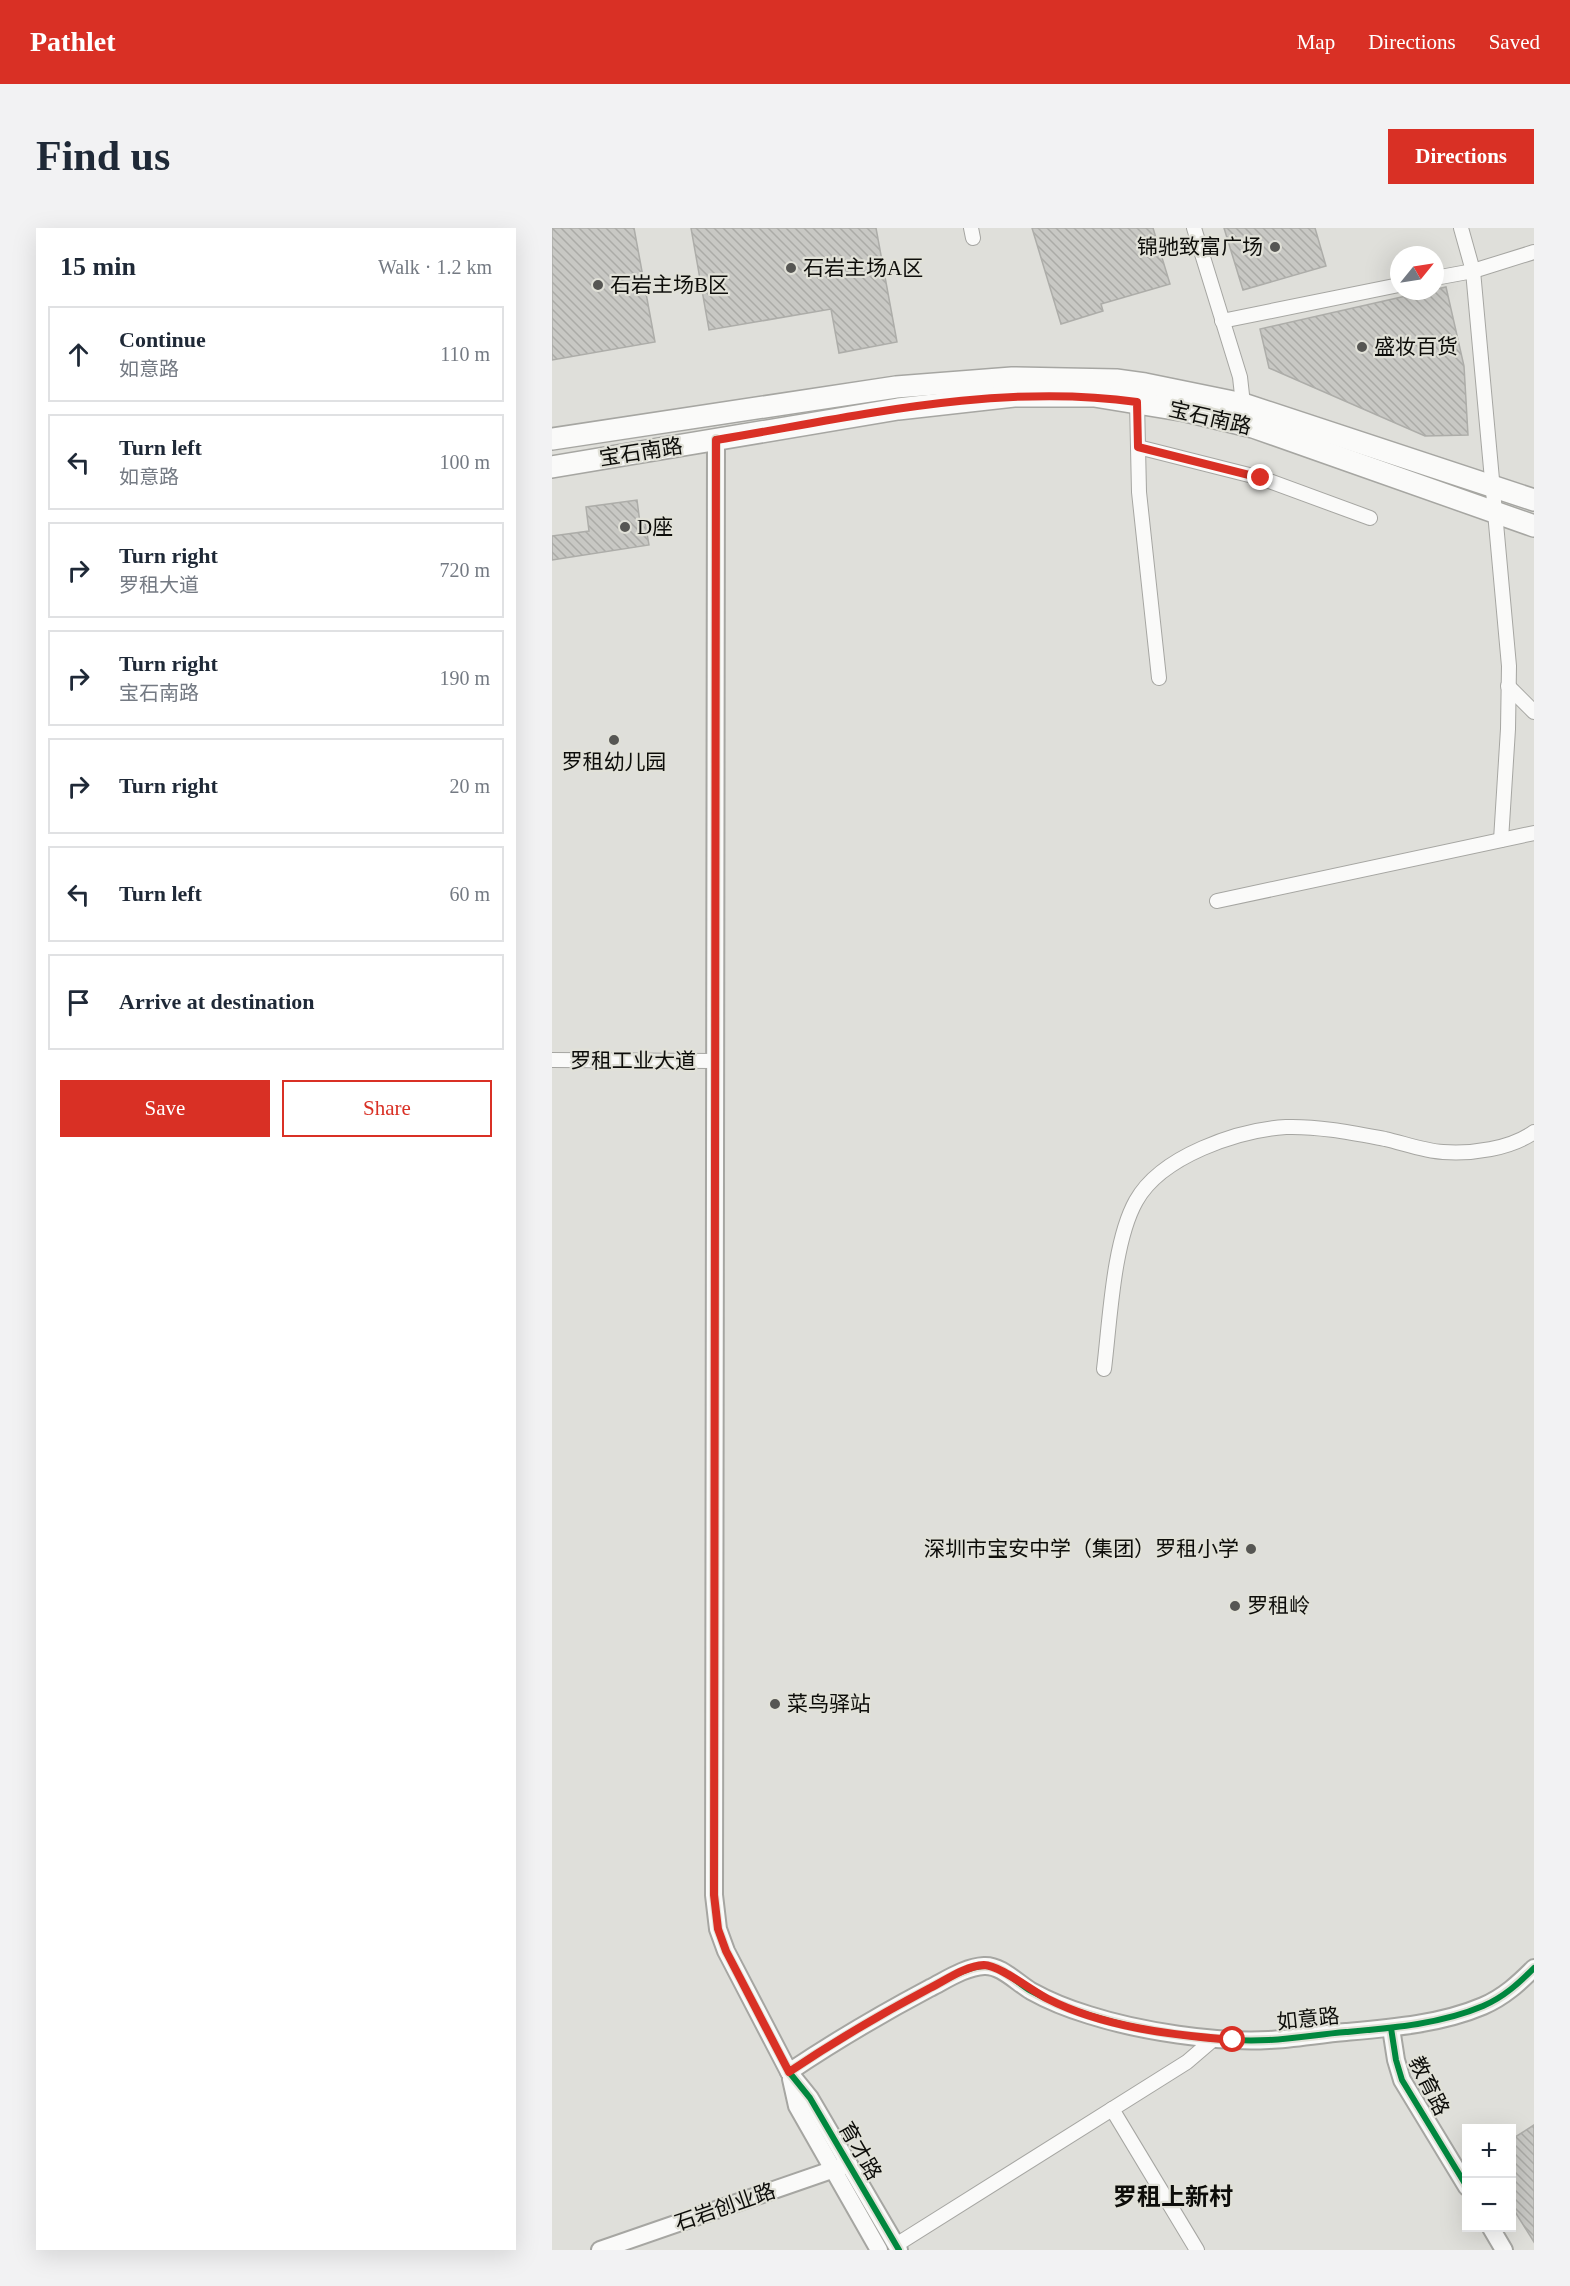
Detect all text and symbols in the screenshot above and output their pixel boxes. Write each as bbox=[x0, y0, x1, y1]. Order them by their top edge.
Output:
text: Pathlet bbox=[30, 26, 116, 57]
text: Map bbox=[1297, 30, 1335, 54]
text: Directions bbox=[1368, 30, 1456, 54]
text: Saved bbox=[1489, 30, 1540, 54]
button: Directions bbox=[1388, 129, 1534, 184]
text: Find us bbox=[36, 133, 170, 179]
place label: 锦驰致富广场 bbox=[1137, 235, 1263, 259]
marker: 锦驰致富广场 bbox=[1268, 240, 1282, 254]
north arrow bbox=[1390, 246, 1444, 300]
text: 15 min bbox=[60, 252, 136, 281]
text: Walk · 1.2 km bbox=[378, 256, 492, 278]
place label: 石岩主场A区 bbox=[803, 256, 923, 280]
marker: 石岩主场A区 bbox=[784, 261, 798, 275]
place label: 石岩主场B区 bbox=[610, 273, 729, 297]
marker: 石岩主场B区 bbox=[591, 278, 605, 292]
text: Continue bbox=[119, 327, 206, 352]
place label: 盛妆百货 bbox=[1374, 335, 1458, 359]
icon: ahead bbox=[62, 338, 95, 371]
marker: 盛妆百货 bbox=[1355, 340, 1369, 354]
text: 110 m bbox=[440, 343, 490, 365]
text: 如意路 bbox=[119, 358, 179, 380]
street label: 宝石南路 bbox=[1166, 397, 1254, 439]
street label: 宝石南路 bbox=[598, 434, 684, 470]
text: Turn left bbox=[119, 435, 202, 460]
icon: left bbox=[62, 446, 95, 479]
text: 100 m bbox=[439, 451, 490, 473]
route end bbox=[1247, 464, 1273, 490]
text: 如意路 bbox=[119, 466, 179, 488]
place label: D座 bbox=[637, 515, 673, 539]
marker: D座 bbox=[618, 520, 632, 534]
text: Turn right bbox=[119, 543, 218, 568]
icon: right bbox=[62, 554, 95, 587]
text: 720 m bbox=[439, 559, 490, 581]
text: 罗租大道 bbox=[119, 574, 199, 596]
text: Turn right bbox=[119, 651, 218, 676]
icon: right bbox=[62, 662, 95, 695]
text: 190 m bbox=[439, 667, 490, 689]
text: 宝石南路 bbox=[119, 682, 199, 704]
marker: 罗租幼儿园 bbox=[607, 733, 621, 747]
place label: 罗租幼儿园 bbox=[562, 750, 667, 774]
icon: right bbox=[62, 770, 95, 803]
text: Turn right bbox=[119, 773, 218, 798]
text: 20 m bbox=[449, 775, 490, 797]
icon: left bbox=[62, 878, 95, 911]
text: Turn left bbox=[119, 881, 202, 906]
text: 60 m bbox=[449, 883, 490, 905]
icon: arrive bbox=[62, 986, 95, 1019]
text: Arrive at destination bbox=[119, 989, 315, 1014]
street label: 罗租工业大道 bbox=[570, 1049, 696, 1073]
button: Save bbox=[60, 1080, 270, 1137]
button: Share bbox=[282, 1080, 492, 1137]
place label: 深圳市宝安中学（集团）罗租小学 bbox=[924, 1537, 1239, 1561]
marker: 深圳市宝安中学（集团）罗租小学 bbox=[1244, 1542, 1258, 1556]
place label: 罗租岭 bbox=[1247, 1594, 1310, 1618]
marker: 罗租岭 bbox=[1228, 1599, 1242, 1613]
place label: 菜鸟驿站 bbox=[787, 1692, 871, 1716]
marker: 菜鸟驿站 bbox=[768, 1697, 782, 1711]
street label: 如意路 bbox=[1275, 2004, 1341, 2034]
route start bbox=[1219, 2026, 1245, 2052]
street label: 教育路 bbox=[1404, 2052, 1454, 2120]
street label: 育才路 bbox=[834, 2118, 886, 2184]
map controls bbox=[1462, 2124, 1516, 2232]
button: + bbox=[1462, 2124, 1516, 2178]
button: − bbox=[1462, 2178, 1516, 2232]
street label: 石岩创业路 bbox=[671, 2179, 779, 2235]
district label: 罗租上新村 bbox=[1113, 2184, 1233, 2210]

